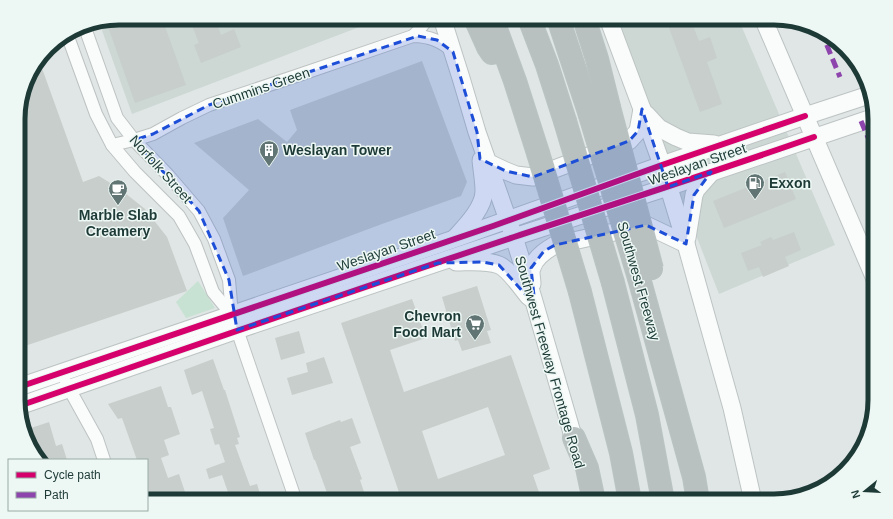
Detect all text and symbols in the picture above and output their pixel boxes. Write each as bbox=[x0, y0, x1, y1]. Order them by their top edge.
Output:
street label: Cummins Green bbox=[210, 64, 312, 112]
street label: Norfolk Street bbox=[126, 132, 196, 206]
building icon: Weslayan Tower bbox=[258, 139, 280, 167]
street label: Weslayan Street bbox=[646, 140, 748, 188]
place label: Weslayan Tower bbox=[283, 142, 392, 158]
fuel station icon: Exxon bbox=[744, 172, 766, 200]
place label: Exxon bbox=[769, 175, 811, 191]
cafe icon: Marble Slab Creamery bbox=[107, 178, 129, 206]
place label: Marble Slab Creamery bbox=[79, 207, 157, 239]
street label: Southwest Freeway bbox=[614, 220, 664, 342]
street label: Weslayan Street bbox=[335, 226, 437, 274]
street label: Southwest Freeway Frontage Road bbox=[512, 254, 588, 470]
place label: Chevron Food Mart bbox=[393, 308, 461, 340]
supermarket icon: Chevron Food Mart bbox=[464, 313, 486, 341]
legend bbox=[8, 459, 148, 511]
text: Cycle path bbox=[44, 468, 101, 482]
north arrow bbox=[845, 471, 885, 511]
text: Path bbox=[44, 488, 69, 502]
text: N bbox=[849, 488, 862, 500]

